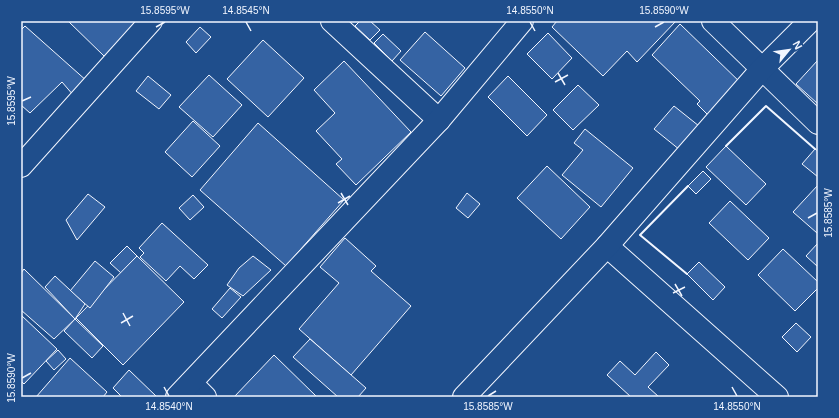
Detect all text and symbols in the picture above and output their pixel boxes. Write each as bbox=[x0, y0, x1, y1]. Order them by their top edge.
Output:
text: 15.8595°W bbox=[140, 5, 190, 16]
text: 14.8545°N bbox=[222, 5, 270, 16]
text: 14.8550°N bbox=[506, 5, 554, 16]
text: 15.8590°W bbox=[639, 5, 689, 16]
north arrow bbox=[769, 30, 809, 70]
text: N bbox=[791, 39, 805, 52]
text: 15.8595°W bbox=[6, 76, 17, 126]
text: 15.8585°W bbox=[823, 188, 834, 238]
text: 15.8590°W bbox=[6, 353, 17, 403]
text: 14.8540°N bbox=[145, 401, 193, 412]
text: 15.8585°W bbox=[463, 401, 513, 412]
text: 14.8550°N bbox=[713, 401, 761, 412]

